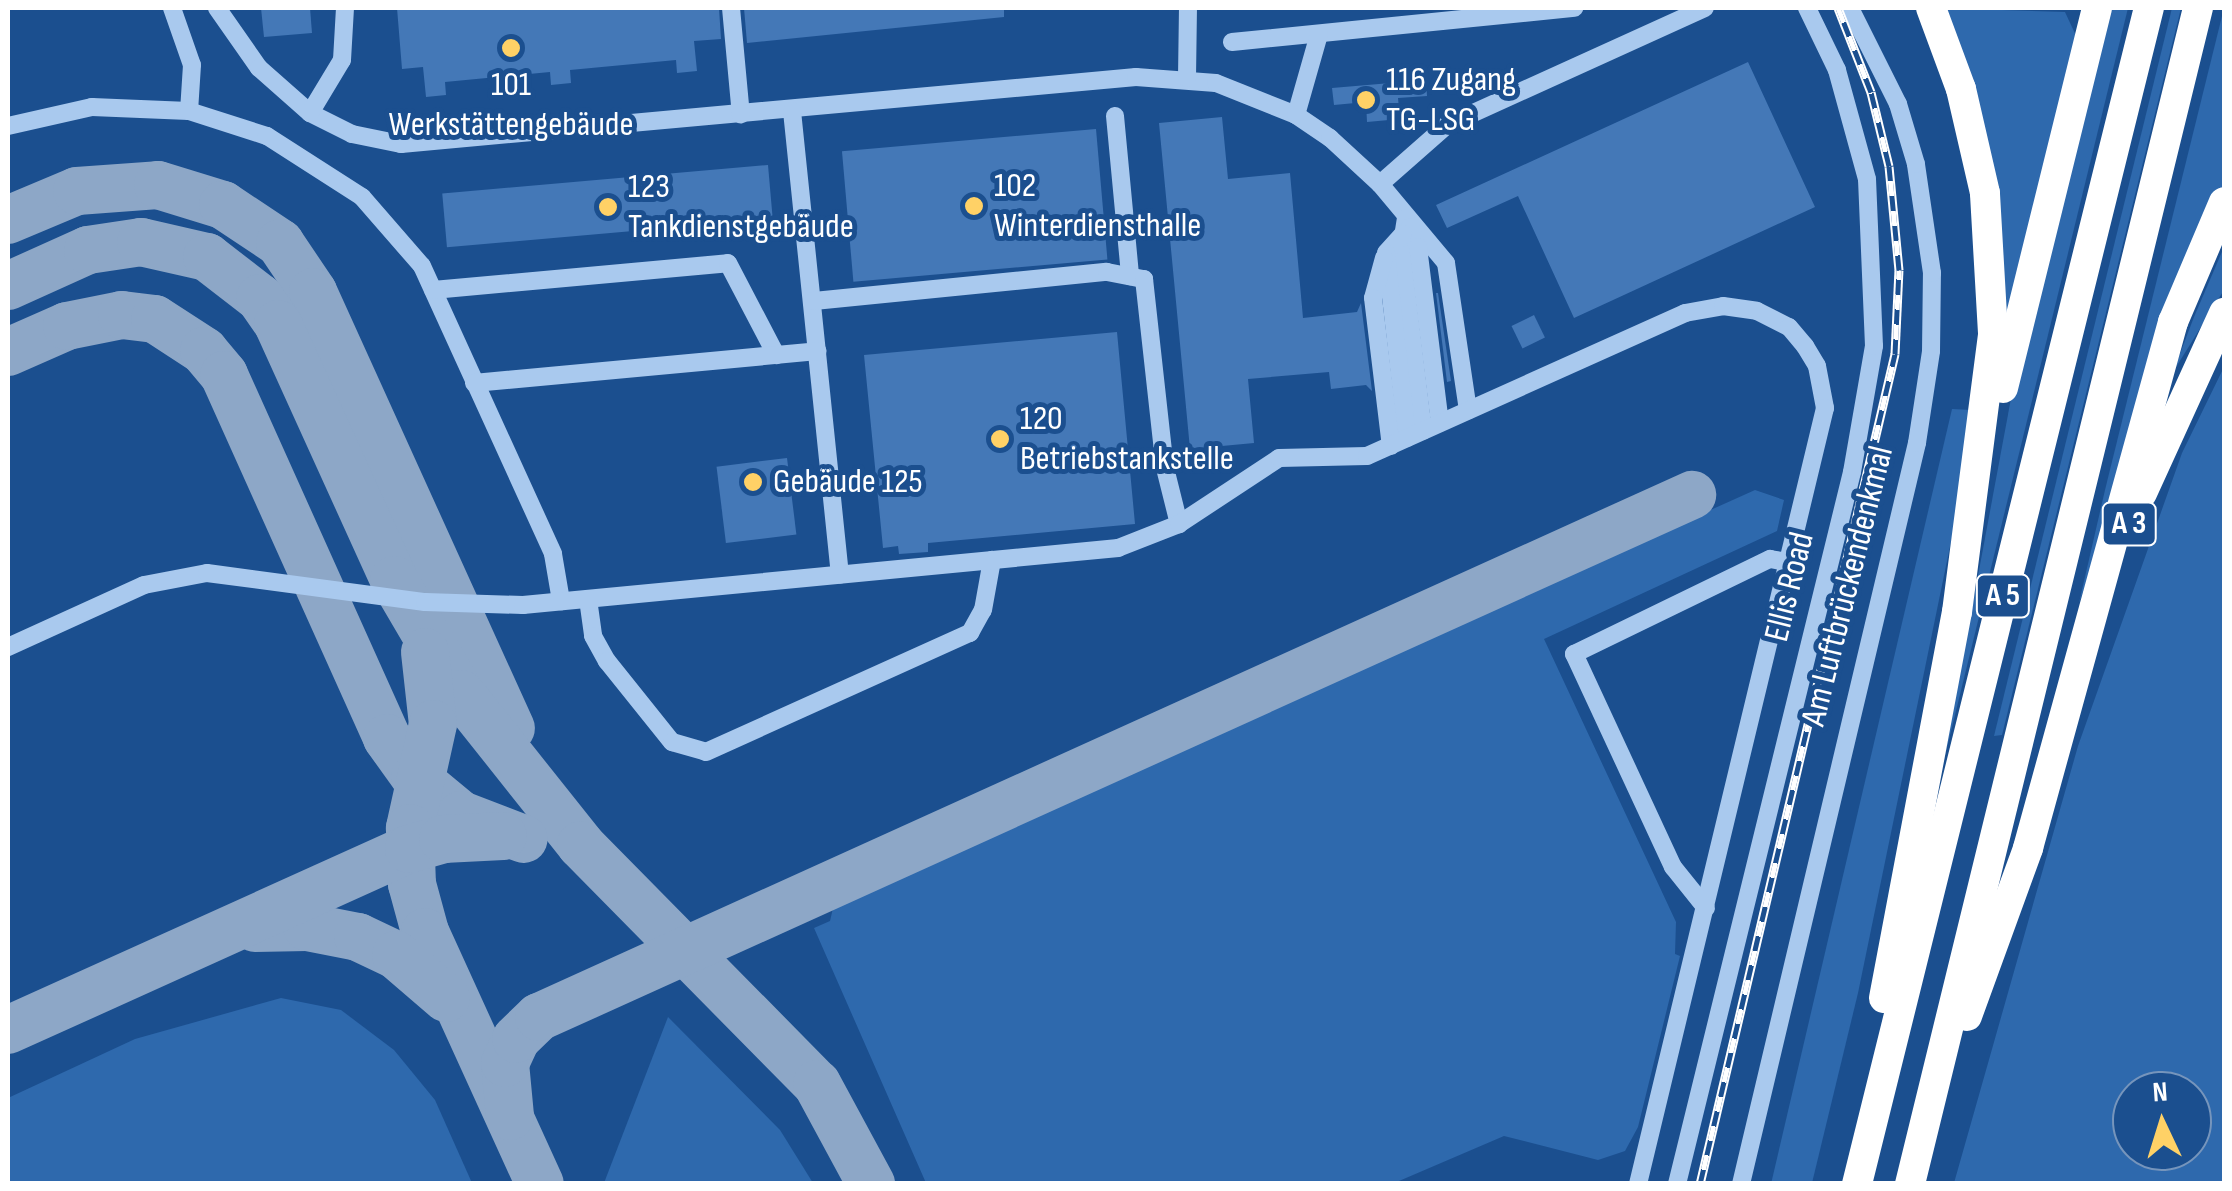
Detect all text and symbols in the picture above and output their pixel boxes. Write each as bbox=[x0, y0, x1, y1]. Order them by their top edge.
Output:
marker: 101 Werkstättengebäude bbox=[500, 37, 522, 59]
place label: 116 Zugang TG-LSG bbox=[1386, 59, 1516, 141]
place label: 101 Werkstättengebäude bbox=[389, 64, 633, 146]
marker: 116 Zugang TG-LSG bbox=[1355, 89, 1377, 111]
place label: 102 Winterdiensthalle bbox=[994, 165, 1201, 247]
place label: 123 Tankdienstgebäude bbox=[628, 166, 854, 248]
marker: 102 Winterdiensthalle bbox=[963, 195, 985, 217]
marker: 123 Tankdienstgebäude bbox=[597, 196, 619, 218]
place label: 120 Betriebstankstelle bbox=[1020, 398, 1234, 480]
marker: 120 Betriebstankstelle bbox=[989, 428, 1011, 450]
street label: Am Luftbrückendenkmal bbox=[1793, 442, 1903, 730]
place label: Gebäude 125 bbox=[773, 461, 923, 503]
marker: Gebäude 125 bbox=[742, 471, 764, 493]
road number: A 3 bbox=[2102, 497, 2156, 551]
street label: Ellis Road bbox=[1756, 528, 1824, 646]
road number: A 5 bbox=[1976, 569, 2030, 623]
north arrow bbox=[2112, 1071, 2212, 1171]
text: N bbox=[2151, 1076, 2169, 1110]

